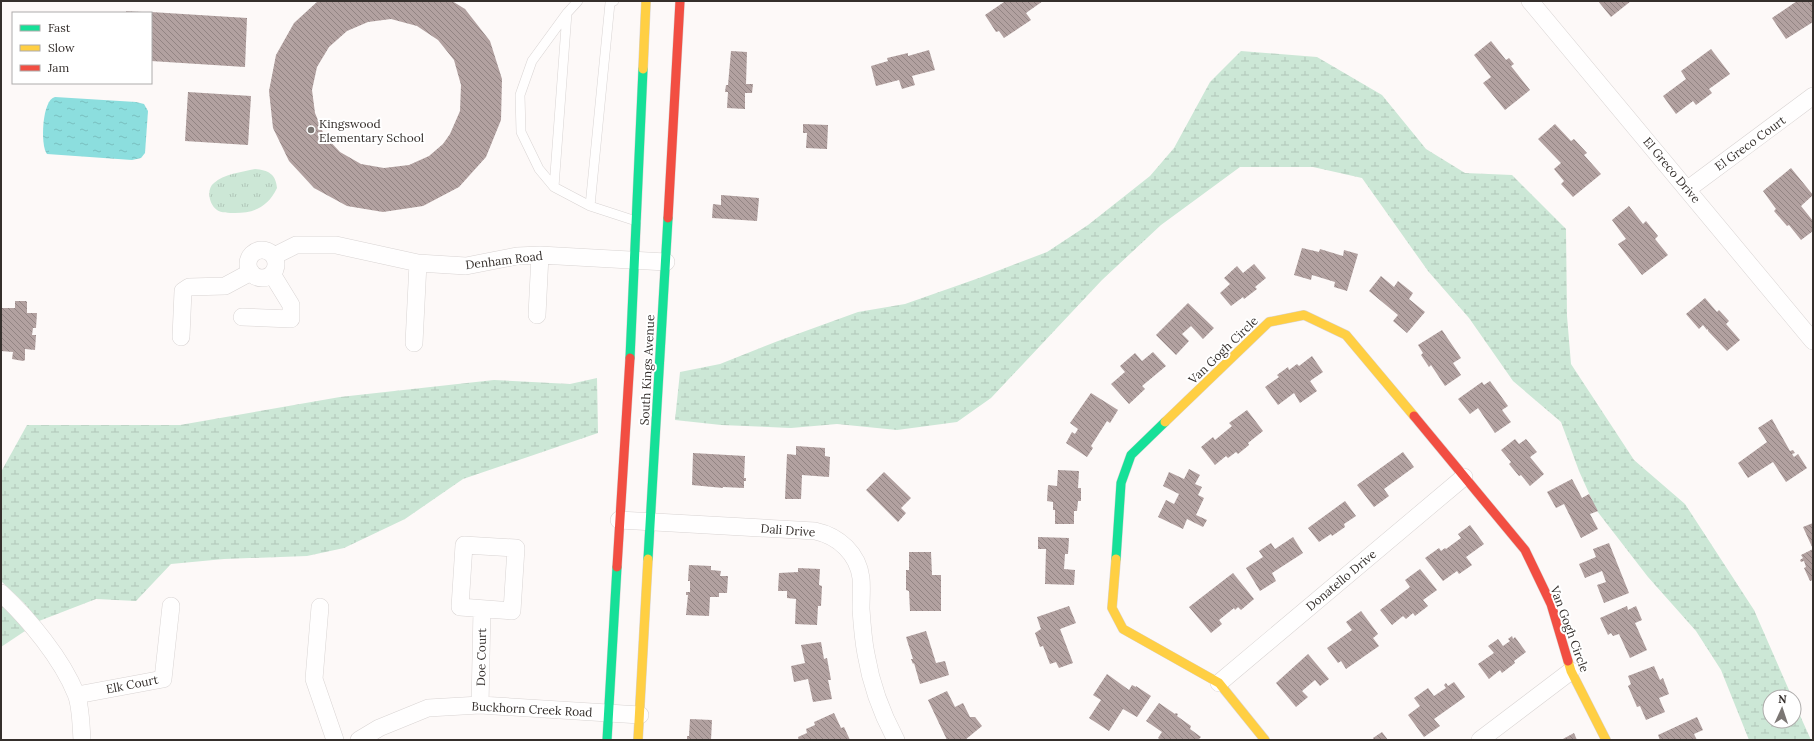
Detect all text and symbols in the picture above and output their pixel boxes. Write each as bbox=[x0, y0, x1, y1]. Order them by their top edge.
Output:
legend bbox=[12, 12, 152, 84]
text: Fast bbox=[48, 20, 71, 35]
text: Slow bbox=[48, 40, 75, 55]
text: Jam bbox=[47, 60, 69, 75]
street label: El Greco Court bbox=[1712, 112, 1788, 174]
place label: Kingswood Elementary School bbox=[319, 116, 424, 145]
marker: Kingswood Elementary School bbox=[306, 125, 316, 135]
street label: El Greco Drive bbox=[1640, 134, 1704, 206]
street label: Denham Road bbox=[464, 248, 544, 272]
street label: Van Gogh Circle bbox=[1184, 313, 1261, 388]
street label: South Kings Avenue bbox=[637, 314, 657, 426]
street label: Dali Drive bbox=[760, 521, 816, 539]
street label: Donatello Drive bbox=[1303, 546, 1380, 614]
street label: Van Gogh Circle bbox=[1547, 583, 1593, 675]
street label: Doe Court bbox=[473, 627, 489, 686]
street label: Elk Court bbox=[105, 672, 160, 696]
north arrow bbox=[1762, 689, 1802, 729]
text: N bbox=[1778, 692, 1788, 706]
street label: Buckhorn Creek Road bbox=[471, 698, 593, 720]

